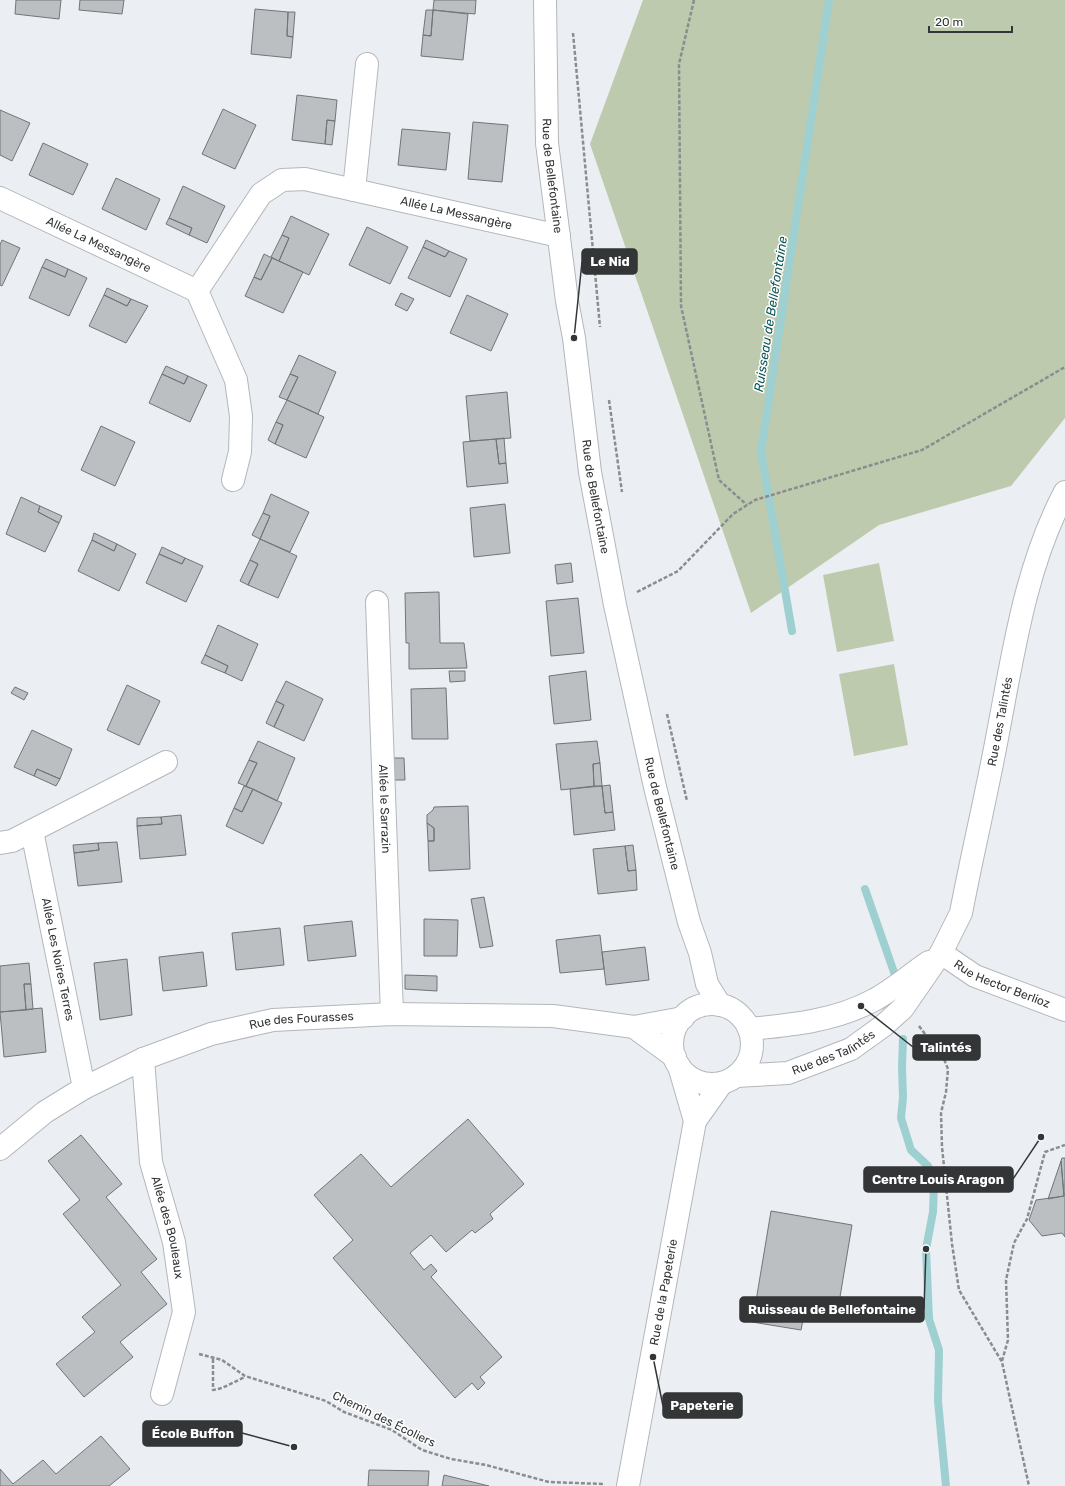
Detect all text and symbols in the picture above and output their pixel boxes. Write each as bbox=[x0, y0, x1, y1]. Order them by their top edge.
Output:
scale bar bbox=[929, 8, 1012, 34]
text: 20 m bbox=[935, 15, 963, 29]
street label: Rue de Bellefontaine bbox=[540, 118, 565, 234]
street label: Allée La Messangère bbox=[399, 194, 514, 232]
street label: Allée La Messangère bbox=[44, 214, 153, 275]
water label: Ruisseau de Bellefontaine bbox=[751, 235, 790, 393]
callout: Le Nid bbox=[582, 249, 637, 274]
text: Le Nid bbox=[590, 254, 630, 269]
street label: Rue de Bellefontaine bbox=[579, 439, 612, 555]
street label: Rue des Talintés bbox=[985, 676, 1015, 767]
street label: Rue de Bellefontaine bbox=[642, 756, 683, 872]
street label: Allée le Sarrazin bbox=[376, 764, 393, 854]
street label: Allée Les Noires Terres bbox=[39, 897, 77, 1022]
street label: Rue Hector Berlioz bbox=[951, 957, 1052, 1011]
street label: Rue des Fourasses bbox=[248, 1009, 354, 1032]
street label: Rue des Talintés bbox=[790, 1027, 878, 1078]
callout: Talintés bbox=[913, 1035, 980, 1060]
text: Talintés bbox=[920, 1040, 972, 1055]
callout: Centre Louis Aragon bbox=[864, 1167, 1013, 1192]
text: Centre Louis Aragon bbox=[872, 1172, 1004, 1187]
street label: Allée des Bouleaux bbox=[148, 1174, 186, 1280]
street label: Rue de la Papeterie bbox=[647, 1238, 680, 1347]
callout: Ruisseau de Bellefontaine bbox=[740, 1297, 924, 1322]
text: Ruisseau de Bellefontaine bbox=[748, 1302, 916, 1317]
street label: Chemin des Écoliers bbox=[330, 1388, 438, 1450]
callout: Papeterie bbox=[663, 1393, 742, 1418]
text: Papeterie bbox=[670, 1398, 734, 1413]
callout: École Buffon bbox=[143, 1421, 242, 1446]
text: École Buffon bbox=[152, 1426, 234, 1441]

